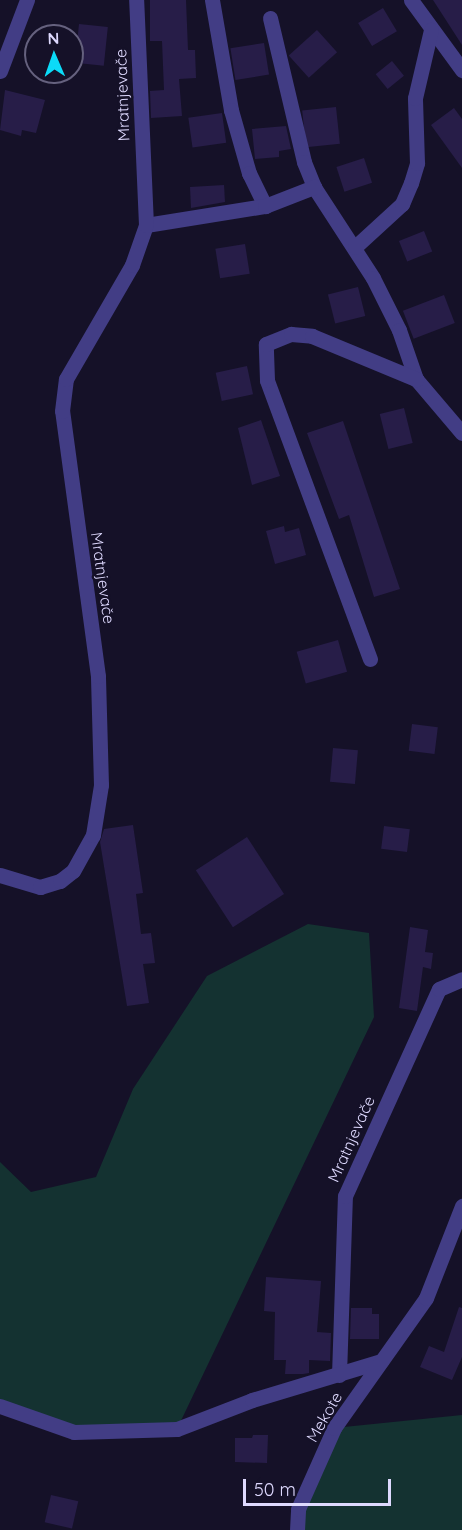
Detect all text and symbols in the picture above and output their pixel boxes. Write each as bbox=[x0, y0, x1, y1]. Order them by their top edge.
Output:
north arrow bbox=[24, 24, 84, 84]
text: N bbox=[47, 28, 60, 48]
street label: Mratnjevače bbox=[111, 49, 133, 141]
street label: Mratnjevače bbox=[87, 531, 119, 625]
street label: Mratnjevače bbox=[323, 1093, 379, 1185]
street label: Mekote bbox=[302, 1389, 346, 1445]
scale bar bbox=[246, 1467, 394, 1505]
text: 50 m bbox=[254, 1478, 296, 1501]

